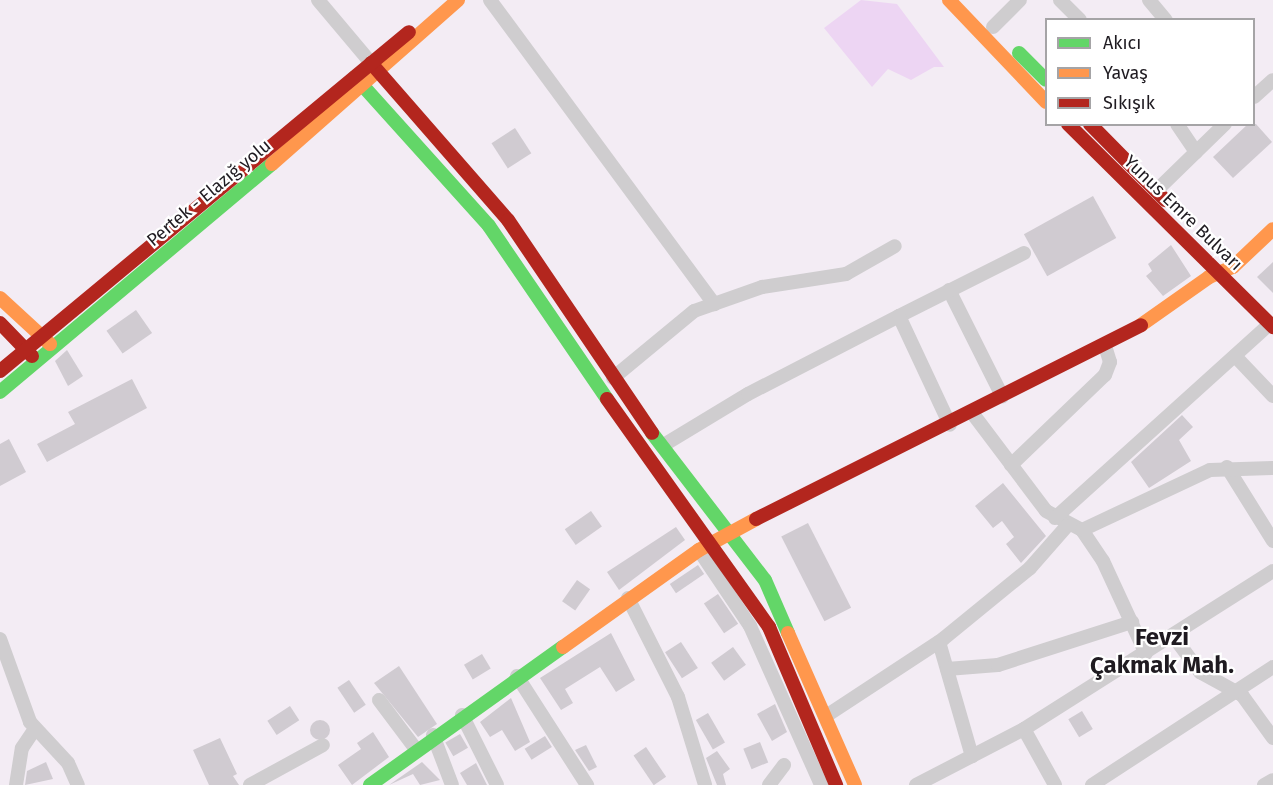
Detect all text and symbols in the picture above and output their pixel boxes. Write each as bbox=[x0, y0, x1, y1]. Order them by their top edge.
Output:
legend bbox=[1045, 18, 1255, 126]
text: Akıcı bbox=[1103, 32, 1141, 54]
text: Yavaş bbox=[1103, 62, 1148, 84]
text: Sıkışık bbox=[1103, 92, 1155, 114]
street label: Pertek - Elazığ yolu bbox=[143, 135, 275, 251]
street label: Yunus Emre Bulvarı bbox=[1119, 151, 1247, 275]
district label: Fevzi Çakmak Mah. bbox=[1090, 624, 1234, 680]

